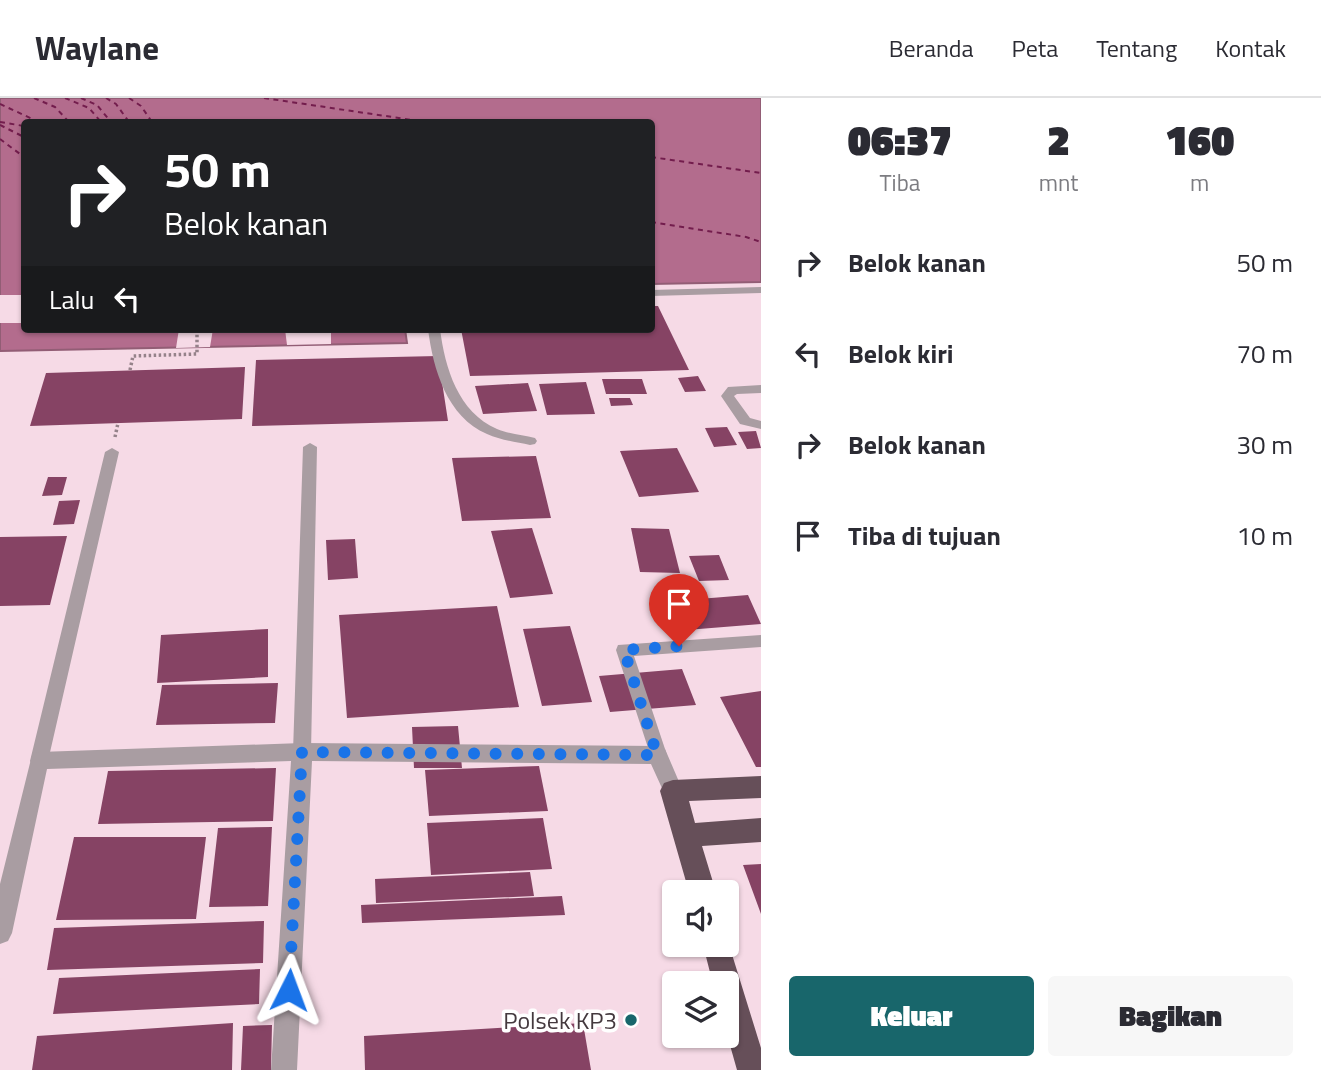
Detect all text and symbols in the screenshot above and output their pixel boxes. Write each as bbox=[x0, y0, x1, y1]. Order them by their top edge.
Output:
text: Waylane bbox=[35, 23, 159, 73]
text: Beranda bbox=[889, 30, 974, 66]
text: Peta bbox=[1012, 30, 1058, 66]
text: Tentang bbox=[1096, 30, 1177, 66]
text: Kontak bbox=[1215, 30, 1286, 66]
text: 06:37 bbox=[848, 107, 952, 171]
text: 2 bbox=[1047, 107, 1070, 171]
text: 160 bbox=[1165, 107, 1234, 171]
text: 50 m bbox=[164, 131, 271, 206]
icon: right bbox=[49, 147, 140, 238]
text: Tiba bbox=[880, 165, 920, 200]
text: mnt bbox=[1039, 165, 1078, 200]
text: m bbox=[1190, 165, 1209, 200]
text: Belok kanan bbox=[164, 199, 328, 247]
text: Belok kanan bbox=[848, 243, 986, 282]
text: 50 m bbox=[1236, 243, 1293, 282]
icon: right bbox=[789, 244, 827, 282]
text: Lalu bbox=[49, 280, 94, 319]
icon: left bbox=[108, 280, 146, 318]
text: Belok kiri bbox=[848, 334, 954, 373]
text: 70 m bbox=[1236, 334, 1293, 373]
icon: left bbox=[789, 335, 827, 373]
text: Belok kanan bbox=[848, 425, 986, 464]
text: 30 m bbox=[1236, 425, 1293, 464]
icon: right bbox=[789, 426, 827, 464]
text: Tiba di tujuan bbox=[848, 516, 1001, 555]
text: 10 m bbox=[1236, 516, 1293, 555]
icon: arrive bbox=[789, 517, 827, 555]
pin bbox=[649, 574, 709, 646]
icon: arrive bbox=[660, 585, 698, 623]
map controls bbox=[662, 880, 739, 1048]
button: sound bbox=[662, 880, 739, 957]
position arrow bbox=[252, 953, 326, 1027]
button: layers bbox=[662, 971, 739, 1048]
button: Keluar bbox=[789, 976, 1034, 1056]
button: Bagikan bbox=[1048, 976, 1293, 1056]
place label: Polsek KP3 bbox=[503, 1002, 617, 1038]
marker: Polsek KP3 bbox=[623, 1012, 639, 1028]

